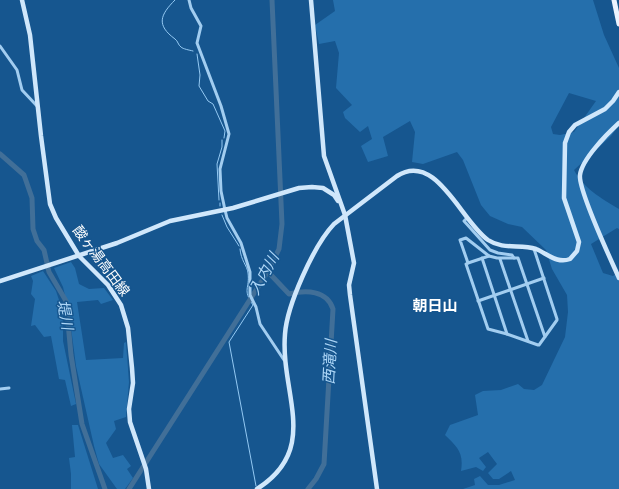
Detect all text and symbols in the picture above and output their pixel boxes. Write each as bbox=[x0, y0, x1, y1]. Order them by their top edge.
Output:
street label: 酸ヶ湯高田線 bbox=[69, 222, 133, 300]
water label: 入内川 bbox=[245, 248, 284, 298]
district label: 朝日山 bbox=[412, 297, 458, 315]
water label: 堤川 bbox=[54, 299, 77, 333]
water label: 西滝川 bbox=[320, 337, 340, 385]

